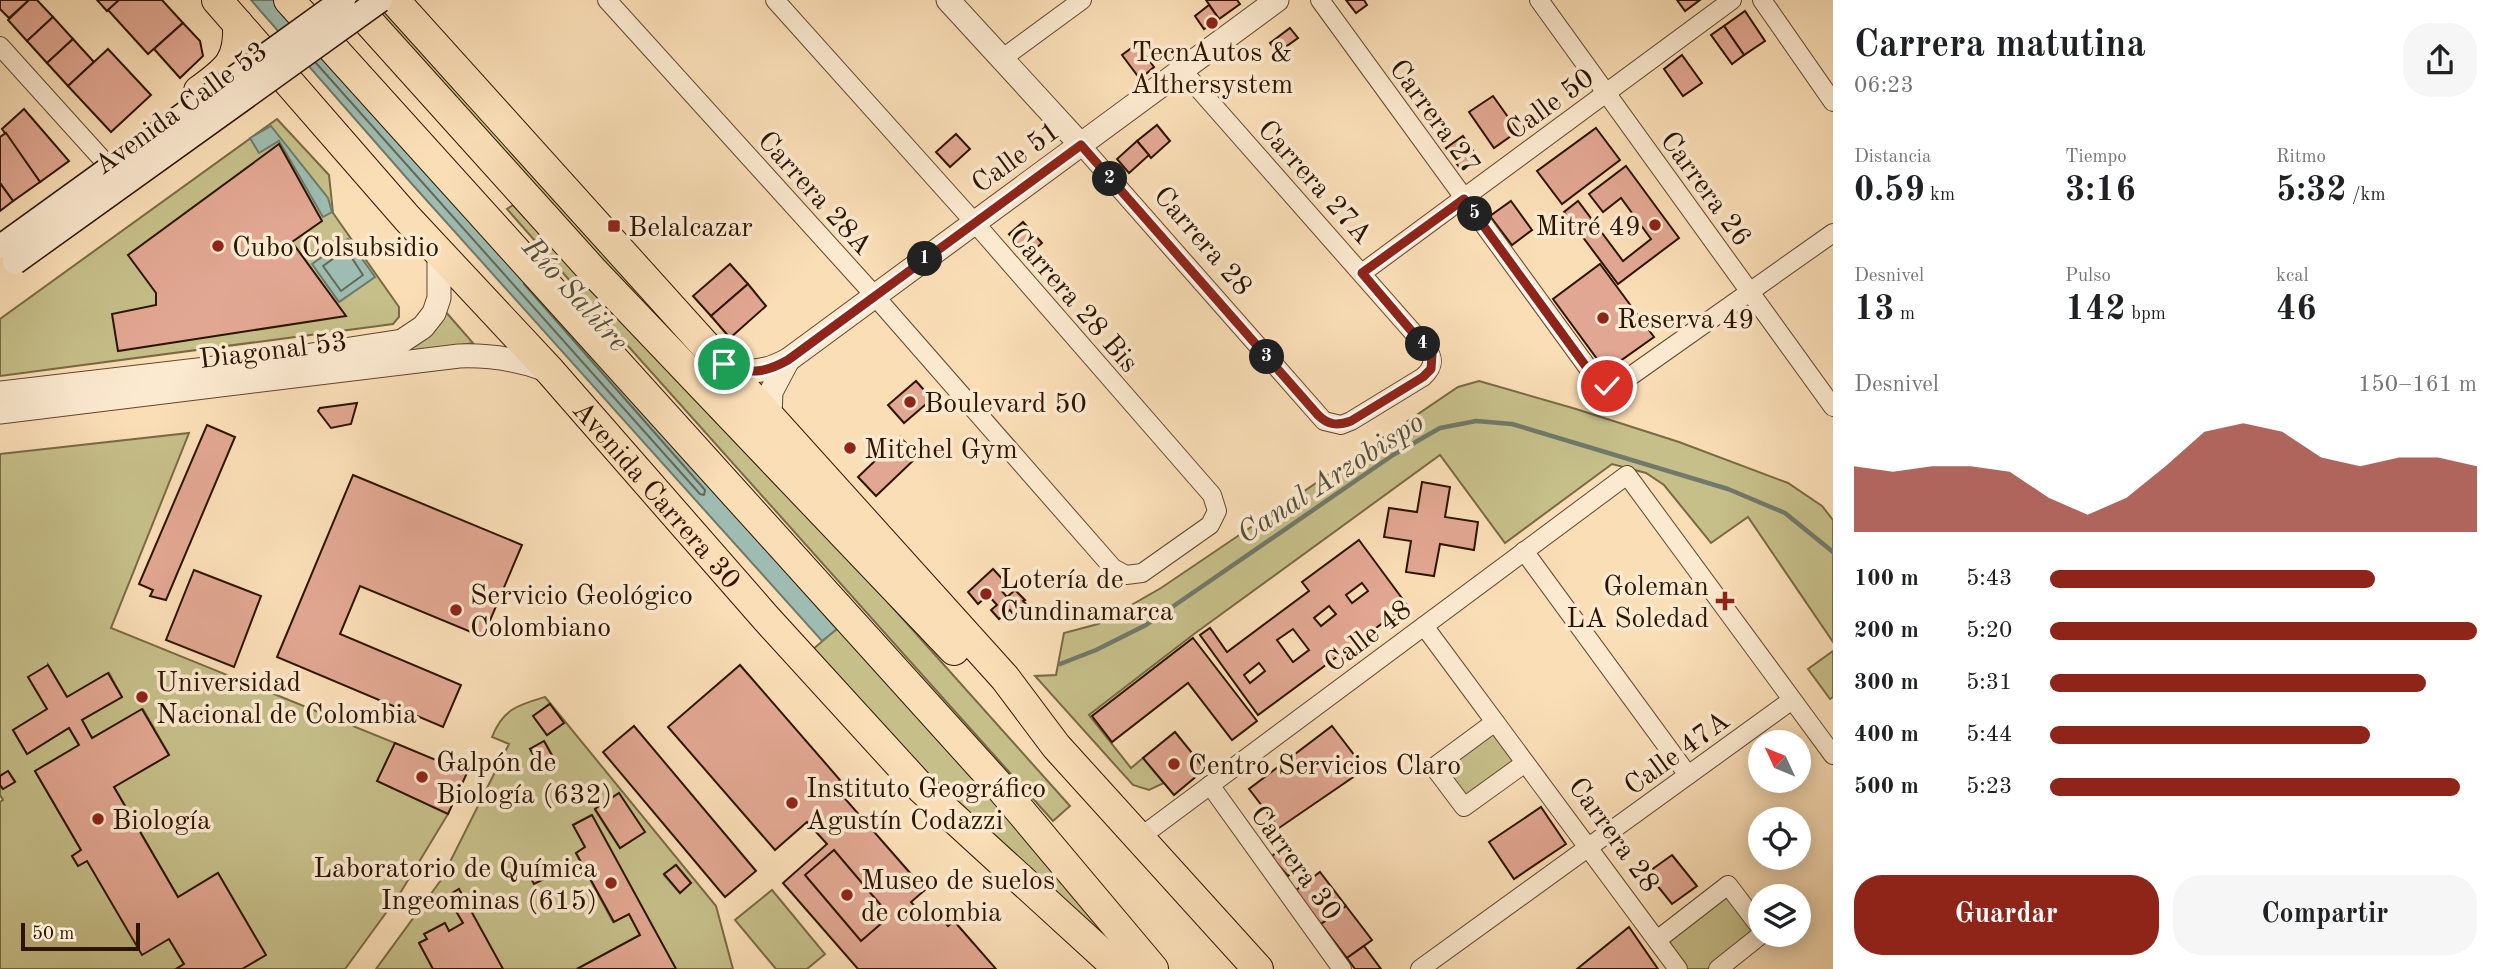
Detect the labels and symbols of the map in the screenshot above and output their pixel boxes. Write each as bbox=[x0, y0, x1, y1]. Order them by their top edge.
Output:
marker: TecnAutos & Althersystem bbox=[1204, 15, 1220, 31]
street label: Avenida Calle 53 bbox=[90, 38, 273, 181]
place label: TecnAutos & Althersystem bbox=[1131, 40, 1293, 100]
street label: Carrera 27 bbox=[1383, 55, 1484, 180]
street label: Calle 50 bbox=[1502, 64, 1600, 146]
street label: Carrera 27A bbox=[1251, 116, 1376, 250]
street label: Calle 51 bbox=[968, 117, 1066, 199]
street label: Carrera 28A bbox=[751, 127, 876, 261]
street label: Carrera 26 bbox=[1654, 127, 1755, 252]
pin: 2 bbox=[1092, 162, 1128, 196]
street label: Carrera 28 bbox=[1147, 182, 1256, 302]
pin: 5 bbox=[1458, 196, 1492, 232]
place label: Mitré 49 bbox=[1535, 214, 1641, 242]
place label: Belalcazar bbox=[628, 215, 753, 243]
marker: Mitré 49 bbox=[1647, 217, 1663, 233]
marker: Belalcazar bbox=[606, 218, 622, 234]
street label: Carrera 28 Bis bbox=[1003, 224, 1143, 378]
water label: Río Salitre bbox=[515, 232, 633, 358]
place label: Cubo Colsubsidio bbox=[232, 235, 439, 263]
marker: Cubo Colsubsidio bbox=[210, 238, 226, 254]
pin: 1 bbox=[908, 242, 942, 276]
place label: Reserva 49 bbox=[1617, 307, 1755, 335]
marker: Reserva 49 bbox=[1595, 310, 1611, 326]
pin: 4 bbox=[1406, 326, 1440, 362]
street label: Diagonal 53 bbox=[198, 329, 349, 375]
pin bbox=[694, 334, 754, 394]
pin: 3 bbox=[1250, 340, 1284, 374]
pin bbox=[1577, 356, 1637, 416]
place label: Boulevard 50 bbox=[924, 391, 1087, 419]
marker: Boulevard 50 bbox=[902, 394, 918, 410]
street label: Avenida Carrera 30 bbox=[566, 397, 744, 595]
water label: Canal Arzobispo bbox=[1233, 407, 1430, 550]
place label: Mitchel Gym bbox=[864, 437, 1018, 465]
marker: Mitchel Gym bbox=[842, 440, 858, 456]
place label: Lotería de Cundinamarca bbox=[1000, 567, 1174, 627]
place label: Goleman LA Soledad bbox=[1566, 574, 1709, 634]
place label: Servicio Geológico Colombiano bbox=[470, 583, 693, 643]
marker: Lotería de Cundinamarca bbox=[978, 586, 994, 602]
marker: Goleman LA Soledad bbox=[1715, 591, 1735, 611]
street label: Calle 48 bbox=[1320, 596, 1418, 679]
marker: Servicio Geológico Colombiano bbox=[448, 602, 464, 618]
place label: Universidad Nacional de Colombia bbox=[156, 670, 417, 730]
marker: Universidad Nacional de Colombia bbox=[134, 689, 150, 705]
street label: Calle 47A bbox=[1620, 707, 1735, 802]
north arrow bbox=[1748, 730, 1811, 793]
place label: Galpón de Biología (632) bbox=[436, 750, 612, 810]
place label: Centro Servicios Claro bbox=[1188, 753, 1461, 781]
marker: Centro Servicios Claro bbox=[1166, 756, 1182, 772]
marker: Galpón de Biología (632) bbox=[414, 769, 430, 785]
street label: Carrera 28 bbox=[1562, 773, 1663, 898]
place label: Instituto Geográfico Agustín Codazzi bbox=[806, 776, 1046, 836]
marker: Instituto Geográfico Agustín Codazzi bbox=[784, 795, 800, 811]
street label: Carrera 30 bbox=[1244, 801, 1345, 926]
place label: Biología bbox=[112, 808, 211, 836]
marker: Biología bbox=[90, 811, 106, 827]
place label: Laboratorio de Química Ingeominas (615) bbox=[313, 856, 597, 916]
place label: Museo de suelos de colombia bbox=[861, 868, 1055, 928]
marker: Laboratorio de Química Ingeominas (615) bbox=[603, 875, 619, 891]
marker: Museo de suelos de colombia bbox=[839, 887, 855, 903]
scale bar bbox=[21, 920, 140, 952]

